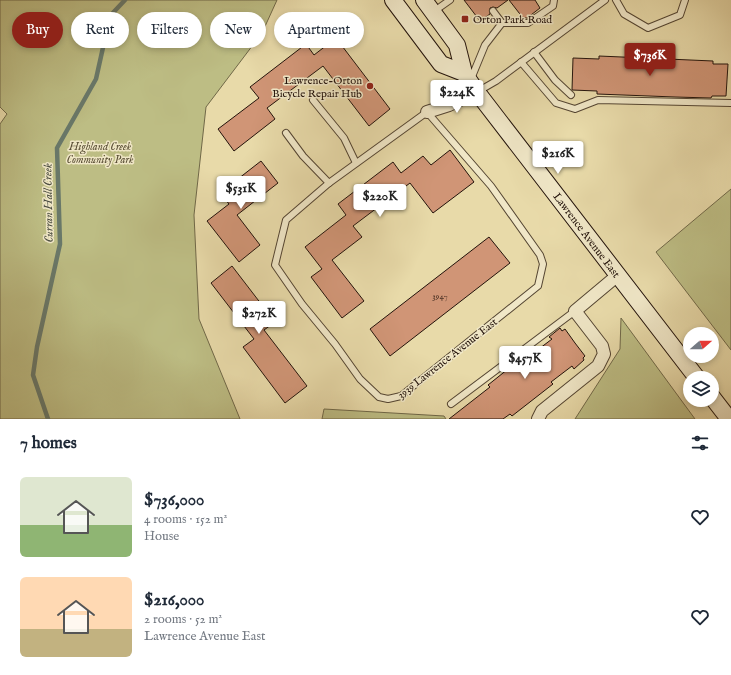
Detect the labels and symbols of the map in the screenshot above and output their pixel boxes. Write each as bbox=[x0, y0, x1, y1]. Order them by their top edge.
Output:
place label: Orton Park Road bbox=[473, 13, 552, 27]
marker: Orton Park Road bbox=[460, 14, 470, 24]
pin: $736K bbox=[622, 43, 678, 77]
place label: Lawrence-Orton Bicycle Repair Hub bbox=[272, 74, 362, 101]
pin: $224K bbox=[429, 80, 485, 114]
marker: Lawrence-Orton Bicycle Repair Hub bbox=[365, 81, 375, 91]
park label: Highland Creek Community Park bbox=[67, 140, 134, 167]
pin: $216K bbox=[530, 141, 586, 175]
water label: Curran Hall Creek bbox=[40, 163, 57, 243]
pin: $531K bbox=[213, 176, 269, 210]
pin: $220K bbox=[352, 184, 408, 218]
street label: Lawrence Avenue East bbox=[550, 190, 623, 281]
house number: 3947 bbox=[432, 291, 448, 302]
pin: $272K bbox=[231, 301, 287, 335]
street label: 3939 Lawrence Avenue East bbox=[395, 315, 501, 402]
north arrow bbox=[683, 327, 719, 363]
pin: $457K bbox=[497, 346, 553, 380]

